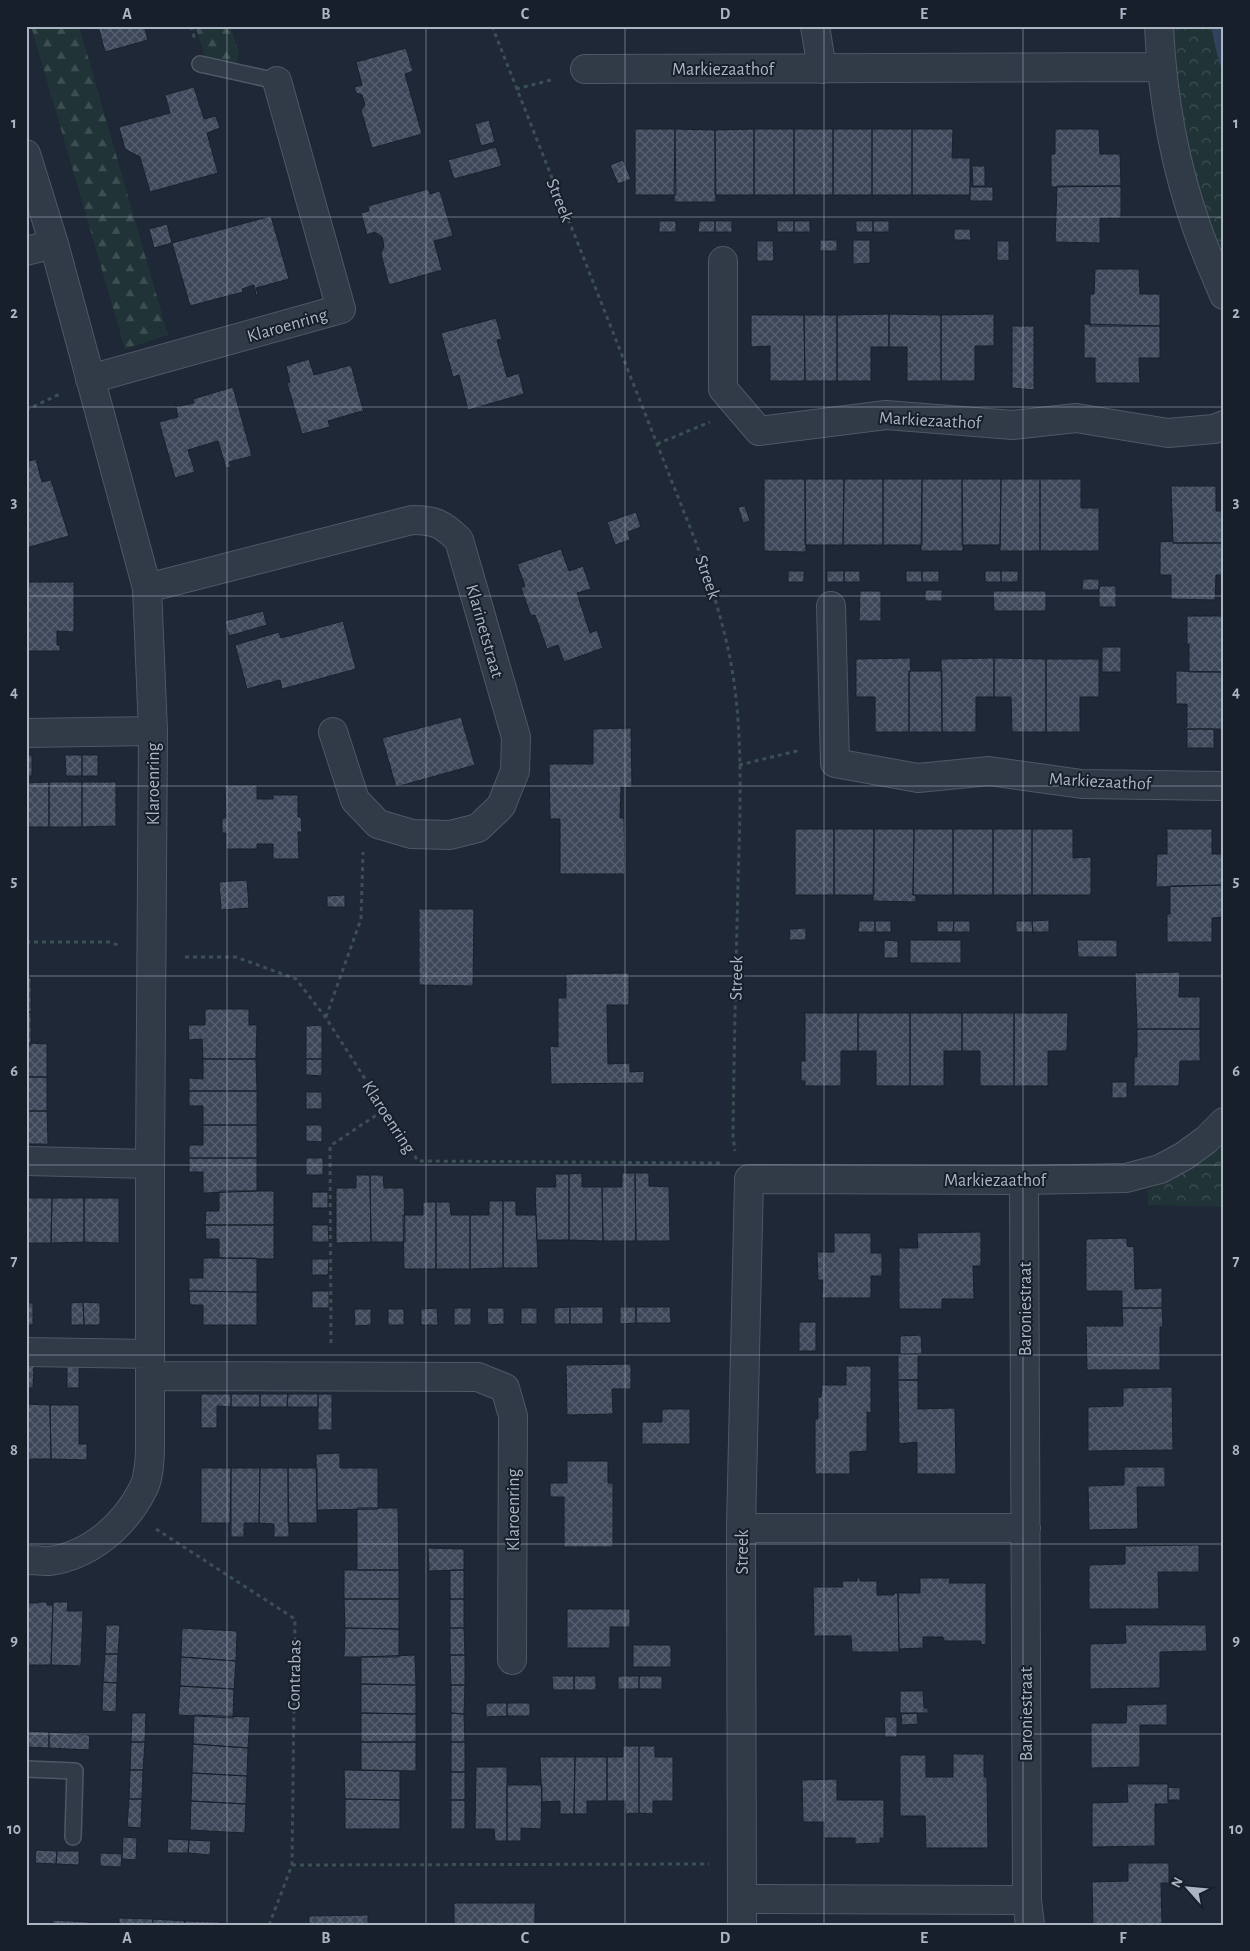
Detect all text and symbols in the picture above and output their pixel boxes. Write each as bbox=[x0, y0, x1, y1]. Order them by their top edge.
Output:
text: A bbox=[122, 6, 132, 22]
text: B bbox=[321, 6, 331, 22]
text: C bbox=[521, 6, 530, 22]
text: D bbox=[720, 6, 731, 22]
text: E bbox=[920, 6, 928, 22]
text: F bbox=[1119, 6, 1127, 22]
street label: Markiezaathof bbox=[672, 61, 776, 79]
text: 1 bbox=[11, 115, 17, 131]
text: 1 bbox=[1233, 115, 1239, 131]
street label: Streek bbox=[542, 176, 576, 225]
text: 2 bbox=[10, 305, 18, 321]
text: 2 bbox=[1232, 305, 1240, 321]
street label: Klaroenring bbox=[245, 306, 330, 346]
street label: Markiezaathof bbox=[879, 409, 983, 433]
text: 3 bbox=[11, 494, 18, 510]
text: 3 bbox=[1233, 494, 1240, 510]
street label: Streek bbox=[691, 553, 723, 602]
street label: Klarinetstraat bbox=[462, 582, 506, 680]
text: 4 bbox=[10, 684, 18, 700]
text: 4 bbox=[1232, 684, 1240, 700]
street label: Klaroenring bbox=[145, 742, 163, 825]
street label: Markiezaathof bbox=[1049, 770, 1153, 794]
text: 5 bbox=[11, 873, 18, 889]
text: 5 bbox=[1233, 873, 1240, 889]
street label: Streek bbox=[728, 955, 746, 1001]
text: 6 bbox=[10, 1063, 18, 1079]
text: 6 bbox=[1232, 1063, 1240, 1079]
street label: Klaroenring bbox=[358, 1078, 418, 1157]
street label: Markiezaathof bbox=[944, 1172, 1048, 1190]
text: 7 bbox=[11, 1253, 18, 1269]
text: 7 bbox=[1233, 1253, 1240, 1269]
street label: Baroniestraat bbox=[1017, 1261, 1035, 1356]
text: 8 bbox=[10, 1442, 18, 1458]
text: 8 bbox=[1232, 1442, 1240, 1458]
street label: Klaroenring bbox=[505, 1468, 523, 1551]
street label: Streek bbox=[734, 1529, 752, 1574]
text: 9 bbox=[10, 1632, 18, 1648]
text: 9 bbox=[1232, 1632, 1240, 1648]
street label: Contrabas bbox=[285, 1639, 305, 1711]
street label: Baroniestraat bbox=[1018, 1666, 1036, 1761]
text: 10 bbox=[7, 1821, 21, 1837]
text: 10 bbox=[1229, 1821, 1243, 1837]
north arrow bbox=[1162, 1864, 1212, 1914]
text: N bbox=[1169, 1875, 1186, 1890]
text: A bbox=[122, 1930, 132, 1946]
text: B bbox=[321, 1930, 331, 1946]
text: C bbox=[521, 1930, 530, 1946]
text: D bbox=[720, 1930, 731, 1946]
text: E bbox=[920, 1930, 928, 1946]
text: F bbox=[1119, 1930, 1127, 1946]

